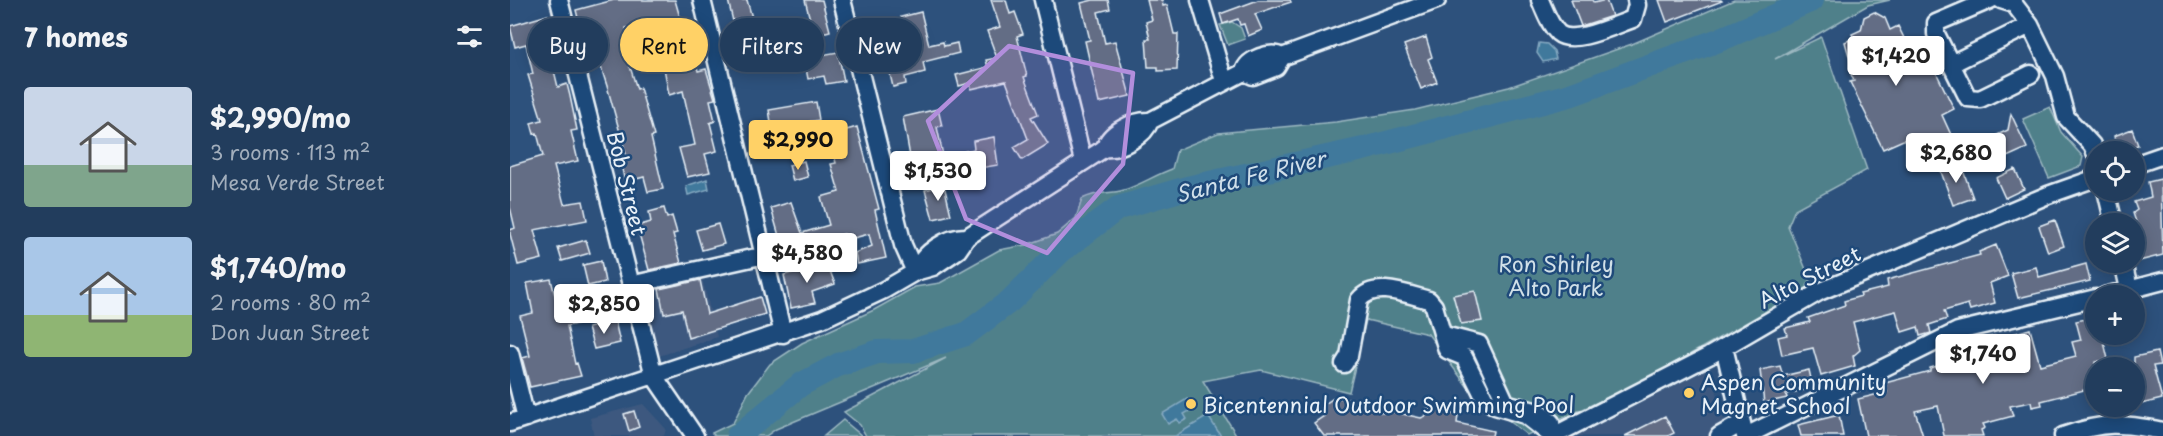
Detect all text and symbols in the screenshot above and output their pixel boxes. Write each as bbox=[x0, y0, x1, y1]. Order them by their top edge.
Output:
text: 7 homes bbox=[24, 17, 128, 56]
chip: Buy bbox=[528, 18, 608, 72]
chip: Rent bbox=[620, 18, 708, 72]
chip: Filters bbox=[720, 18, 824, 72]
chip: New bbox=[836, 18, 922, 72]
icon: filters bbox=[453, 20, 486, 53]
pin: $1,420 bbox=[1847, 36, 1945, 87]
text: $1,420 bbox=[1861, 40, 1931, 70]
text: $2,990/mo bbox=[210, 98, 351, 137]
icon: home bbox=[72, 111, 144, 183]
pin: $2,990 bbox=[749, 120, 847, 171]
text: $2,990 bbox=[763, 124, 833, 154]
street label: Bob Street bbox=[600, 127, 656, 239]
pin: $2,680 bbox=[1907, 133, 2005, 184]
text: 3 rooms · 113 m² bbox=[210, 137, 370, 167]
text: $2,680 bbox=[1920, 137, 1992, 167]
water label: Santa Fe River bbox=[1172, 140, 1331, 210]
map controls bbox=[2085, 141, 2145, 417]
button: locate bbox=[2085, 141, 2145, 201]
pin: $1,530 bbox=[889, 151, 987, 202]
text: $1,530 bbox=[904, 155, 972, 185]
text: Mesa Verde Street bbox=[210, 167, 385, 197]
button: layers bbox=[2085, 213, 2145, 273]
pin: $4,580 bbox=[758, 233, 856, 284]
street label: Alto Street bbox=[1752, 236, 1866, 316]
text: $4,580 bbox=[771, 237, 843, 267]
park label: Ron Shirley Alto Park bbox=[1498, 247, 1614, 303]
text: $1,740/mo bbox=[210, 248, 346, 287]
icon: home bbox=[72, 261, 144, 333]
pin: $2,850 bbox=[555, 284, 653, 335]
button: + bbox=[2085, 285, 2145, 345]
text: 2 rooms · 80 m² bbox=[210, 287, 371, 317]
text: $2,850 bbox=[568, 288, 640, 318]
text: Don Juan Street bbox=[210, 317, 370, 347]
pin: $1,740 bbox=[1934, 334, 2032, 385]
text: $1,740 bbox=[1949, 338, 2017, 368]
button: − bbox=[2085, 357, 2145, 417]
place label: Aspen Community Magnet School bbox=[1701, 365, 1887, 421]
marker: Aspen Community Magnet School bbox=[1682, 386, 1696, 400]
place label: Bicentennial Outdoor Swimming Pool bbox=[1203, 388, 1574, 420]
marker: Bicentennial Outdoor Swimming Pool bbox=[1184, 397, 1198, 411]

